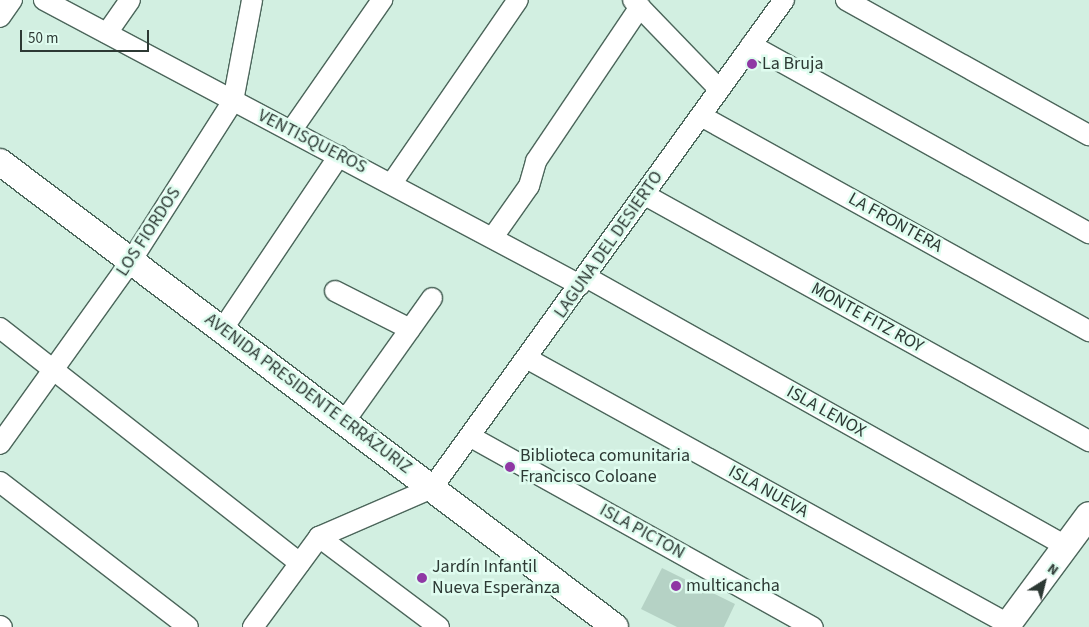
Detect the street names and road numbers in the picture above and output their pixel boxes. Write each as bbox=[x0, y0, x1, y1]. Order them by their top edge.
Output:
street label: VENTISQUEROS bbox=[254, 105, 370, 179]
street label: LAGUNA DEL DESIERTO bbox=[550, 167, 668, 323]
street label: LOS FIORDOS bbox=[112, 183, 186, 281]
street label: LA FRONTERA bbox=[844, 188, 946, 258]
street label: MONTE FITZ ROY bbox=[807, 278, 927, 358]
street label: AVENIDA PRESIDENTE ERRÁZURIZ bbox=[200, 309, 416, 479]
street label: ISLA LENOX bbox=[783, 381, 869, 443]
street label: ISLA NUEVA bbox=[724, 461, 812, 523]
street label: ISLA PICTON bbox=[596, 500, 688, 564]

